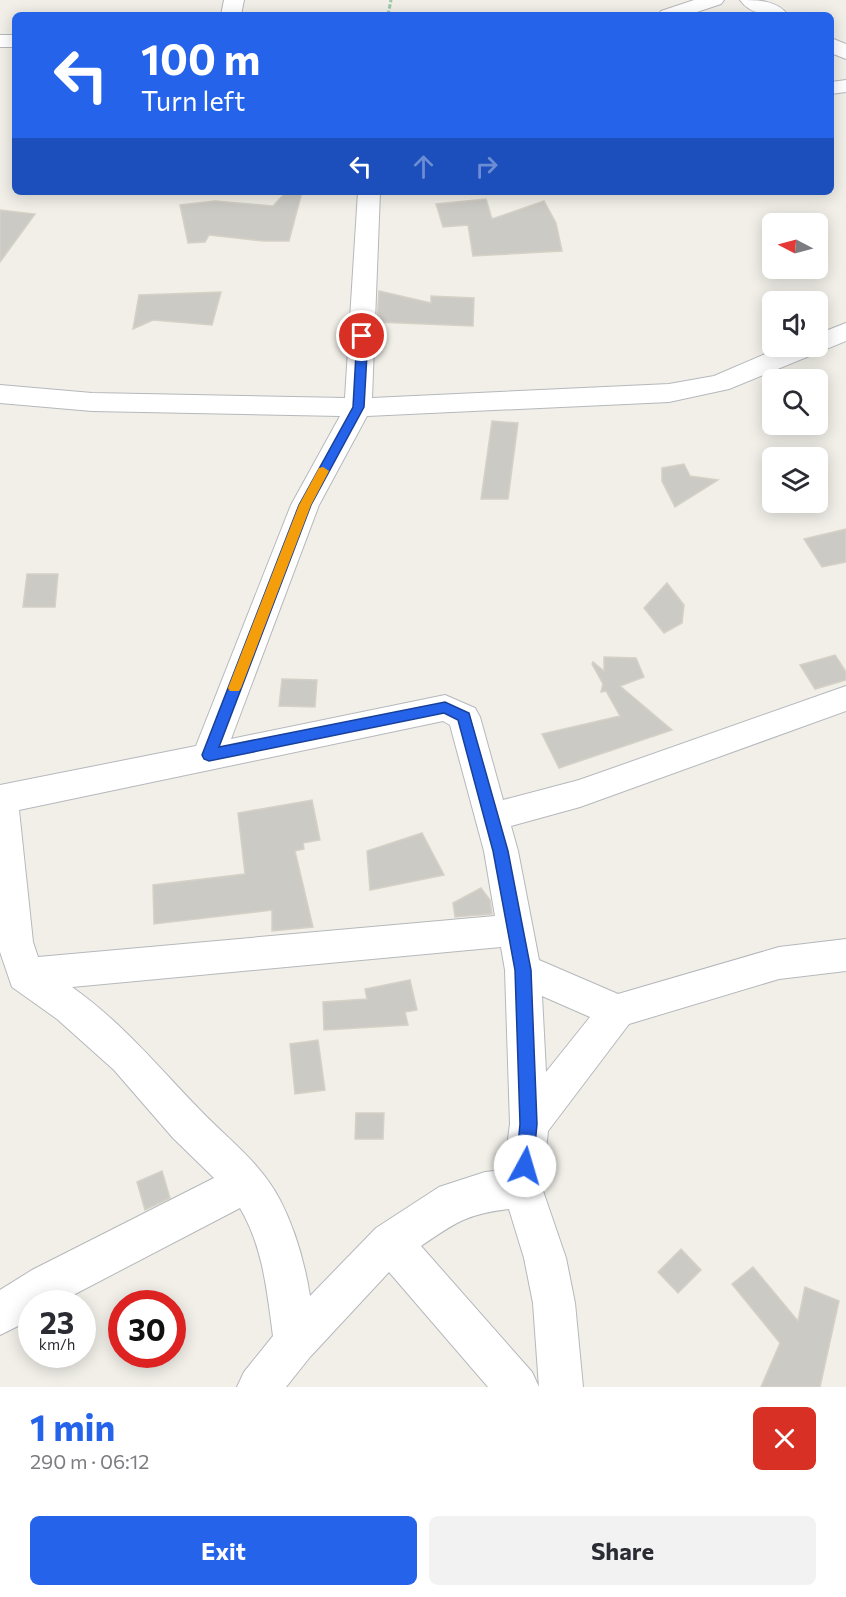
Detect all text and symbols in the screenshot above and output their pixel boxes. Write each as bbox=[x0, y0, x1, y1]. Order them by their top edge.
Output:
text: 100 m bbox=[141, 32, 261, 84]
icon: left bbox=[42, 36, 120, 114]
text: Turn left bbox=[141, 84, 245, 117]
icon: left bbox=[344, 150, 377, 183]
icon: ahead bbox=[407, 150, 440, 183]
icon: right bbox=[470, 150, 503, 183]
north arrow bbox=[762, 213, 828, 279]
map controls bbox=[762, 213, 828, 513]
button: sound bbox=[762, 291, 828, 357]
pin bbox=[336, 310, 387, 361]
icon: arrive bbox=[345, 319, 378, 352]
button: search bbox=[762, 369, 828, 435]
button: layers bbox=[762, 447, 828, 513]
position arrow bbox=[493, 1134, 557, 1198]
speed limit sign: 30 bbox=[108, 1290, 186, 1368]
text: 23 bbox=[40, 1303, 74, 1340]
text: km/h bbox=[39, 1335, 75, 1353]
text: 1 min bbox=[30, 1404, 115, 1448]
button: close bbox=[753, 1407, 816, 1470]
text: 290 m · 06:12 bbox=[30, 1449, 149, 1473]
button: Exit bbox=[30, 1516, 417, 1585]
button: Share bbox=[429, 1516, 816, 1585]

